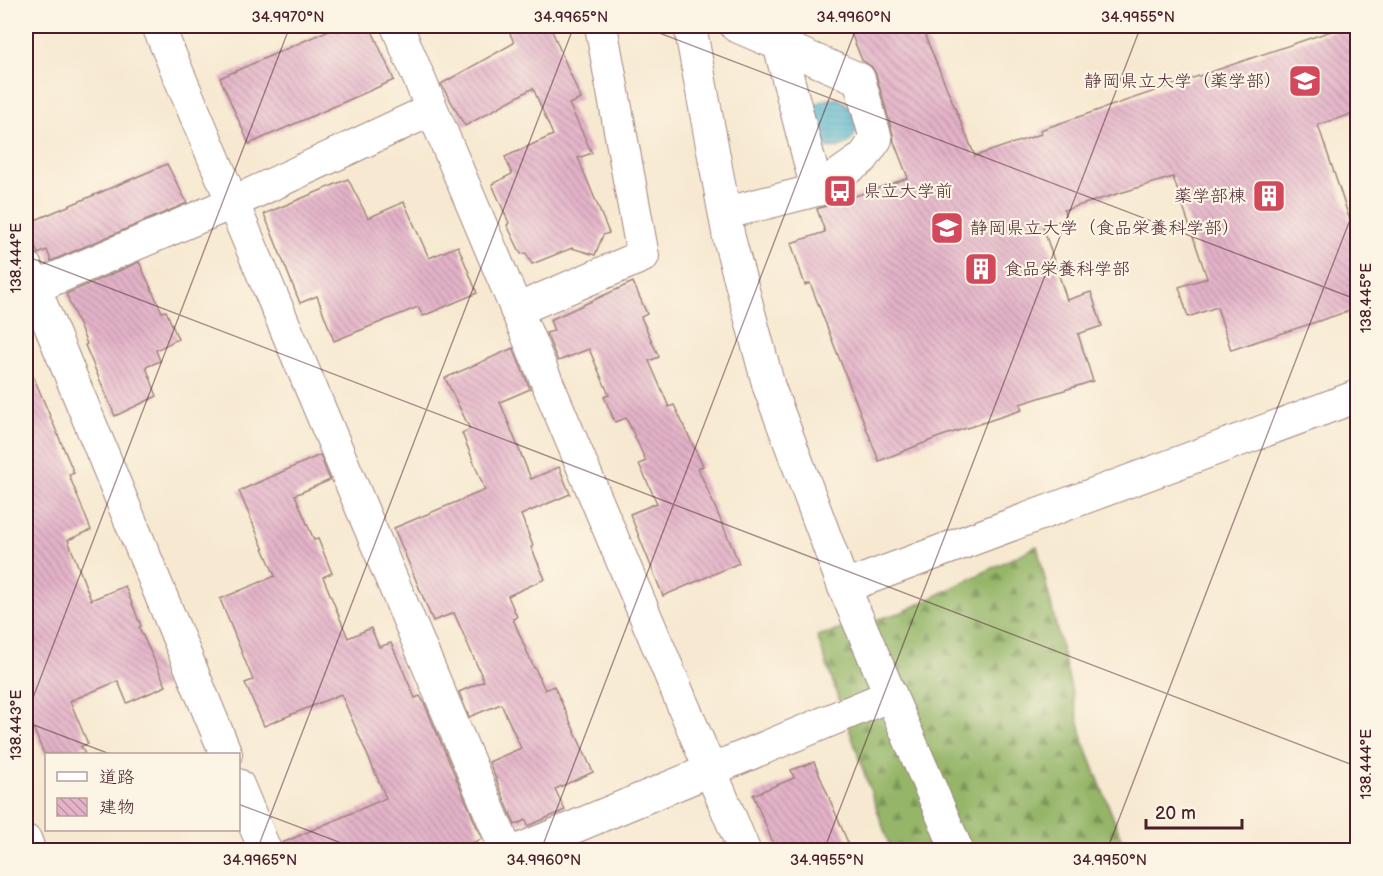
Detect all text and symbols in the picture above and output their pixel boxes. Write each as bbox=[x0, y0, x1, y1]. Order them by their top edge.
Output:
text: 34.9970°N bbox=[251, 8, 325, 27]
text: 34.9965°N bbox=[534, 8, 608, 27]
text: 34.9960°N bbox=[817, 8, 891, 27]
text: 34.9955°N bbox=[1101, 8, 1175, 27]
school or university icon: 静岡県立大学（薬学部） bbox=[1287, 63, 1323, 99]
place label: 静岡県立大学（薬学部） bbox=[1084, 71, 1282, 92]
bus stop icon: 県立大学前 bbox=[822, 173, 858, 209]
building icon: 薬学部棟 bbox=[1251, 178, 1287, 214]
place label: 県立大学前 bbox=[863, 181, 953, 202]
place label: 薬学部棟 bbox=[1174, 186, 1246, 207]
school or university icon: 静岡県立大学（食品栄養科学部） bbox=[929, 210, 965, 246]
place label: 静岡県立大学（食品栄養科学部） bbox=[970, 218, 1240, 239]
text: 138.444°E bbox=[7, 223, 26, 293]
building icon: 食品栄養科学部 bbox=[963, 251, 999, 287]
place label: 食品栄養科学部 bbox=[1004, 259, 1130, 280]
text: 138.445°E bbox=[1357, 263, 1376, 333]
text: 138.443°E bbox=[7, 690, 26, 760]
text: 138.444°E bbox=[1357, 729, 1376, 799]
legend bbox=[45, 753, 240, 831]
text: 道路 bbox=[99, 767, 135, 788]
scale bar bbox=[1146, 792, 1242, 830]
text: 建物 bbox=[99, 797, 135, 818]
text: 20 m bbox=[1155, 803, 1196, 824]
text: 34.9965°N bbox=[223, 851, 297, 870]
text: 34.9960°N bbox=[507, 851, 581, 870]
text: 34.9955°N bbox=[790, 851, 864, 870]
text: 34.9950°N bbox=[1073, 851, 1147, 870]

